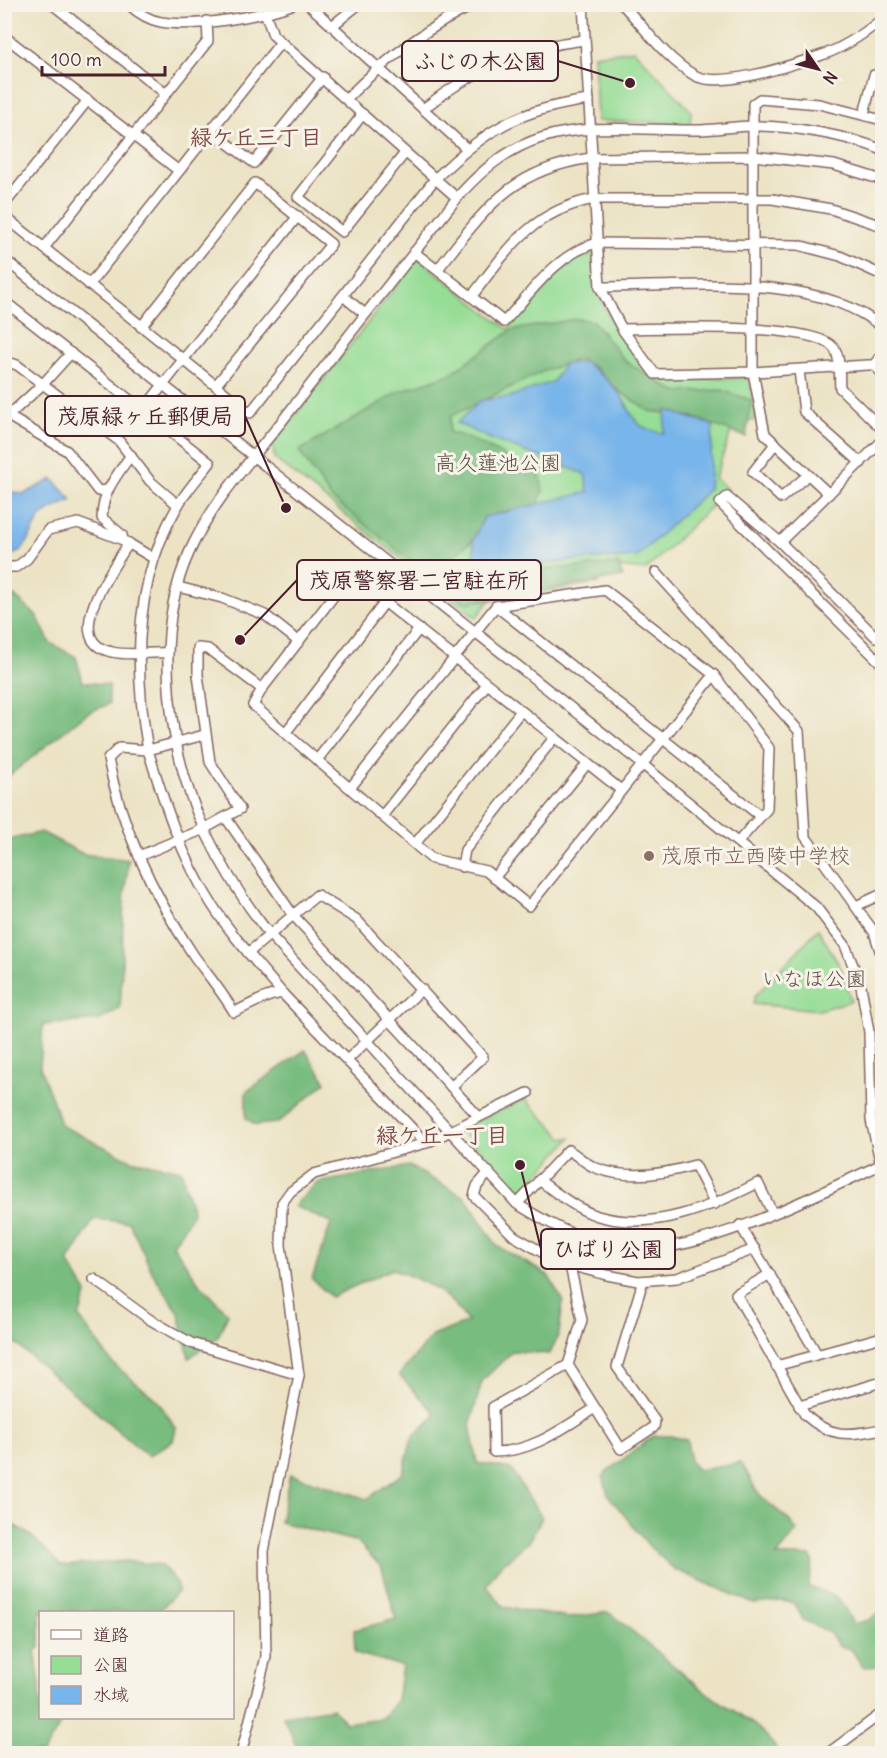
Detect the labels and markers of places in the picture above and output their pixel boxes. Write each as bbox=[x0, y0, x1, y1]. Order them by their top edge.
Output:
callout: ふじの木公園 bbox=[402, 41, 558, 81]
callout: 茂原緑ヶ丘郵便局 bbox=[45, 396, 245, 436]
callout: 茂原警察署二宮駐在所 bbox=[297, 560, 541, 600]
place label: 茂原市立西陵中学校 bbox=[661, 842, 850, 869]
marker: 茂原市立西陵中学校 bbox=[642, 849, 656, 863]
callout: ひばり公園 bbox=[541, 1229, 675, 1269]

